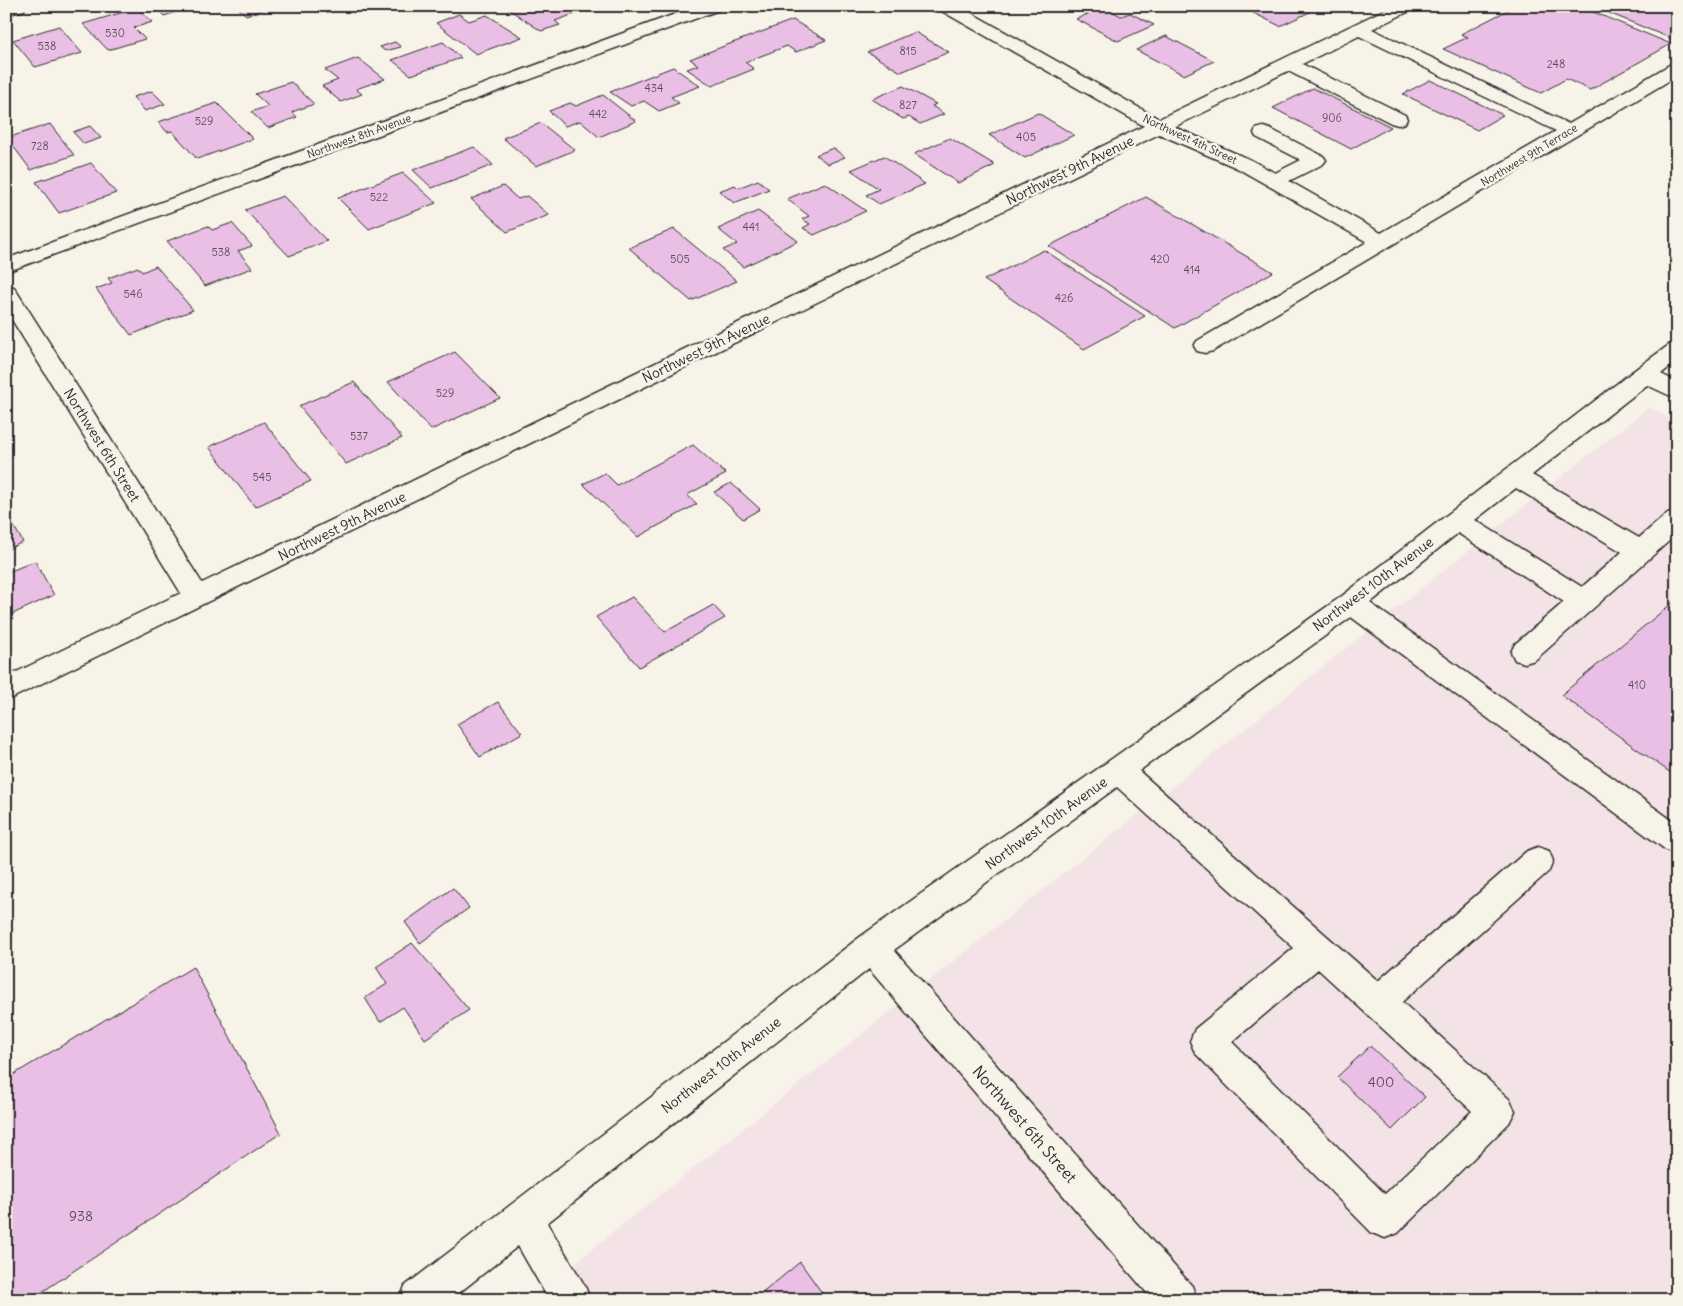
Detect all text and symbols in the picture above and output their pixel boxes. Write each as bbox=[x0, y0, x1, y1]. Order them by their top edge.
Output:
house number: 530 bbox=[105, 26, 125, 40]
house number: 538 bbox=[38, 39, 56, 53]
house number: 815 bbox=[899, 44, 917, 58]
house number: 248 bbox=[1547, 57, 1565, 71]
house number: 434 bbox=[645, 81, 663, 95]
house number: 827 bbox=[899, 98, 917, 112]
house number: 442 bbox=[589, 107, 607, 121]
street label: Northwest 8th Avenue bbox=[305, 111, 413, 161]
street label: Northwest 4th Street bbox=[1141, 111, 1240, 167]
house number: 906 bbox=[1322, 111, 1342, 125]
house number: 529 bbox=[195, 114, 213, 128]
street label: Northwest 9th Terrace bbox=[1478, 121, 1580, 189]
house number: 405 bbox=[1016, 130, 1036, 144]
street label: Northwest 9th Avenue bbox=[1003, 131, 1137, 209]
house number: 728 bbox=[31, 139, 49, 153]
house number: 522 bbox=[370, 190, 388, 204]
house number: 441 bbox=[743, 220, 759, 234]
house number: 538 bbox=[212, 245, 230, 259]
house number: 505 bbox=[670, 252, 690, 266]
house number: 420 bbox=[1150, 252, 1170, 266]
house number: 414 bbox=[1184, 263, 1200, 277]
house number: 546 bbox=[123, 287, 143, 301]
house number: 426 bbox=[1055, 291, 1073, 305]
street label: Northwest 9th Avenue bbox=[639, 309, 773, 387]
street label: Northwest 6th Street bbox=[60, 385, 144, 505]
house number: 529 bbox=[436, 386, 454, 400]
house number: 537 bbox=[350, 429, 369, 443]
house number: 545 bbox=[252, 470, 272, 484]
street label: Northwest 9th Avenue bbox=[275, 487, 409, 565]
street label: Northwest 10th Avenue bbox=[1309, 533, 1437, 635]
house number: 410 bbox=[1628, 678, 1646, 692]
street label: Northwest 10th Avenue bbox=[981, 773, 1111, 873]
street label: Northwest 10th Avenue bbox=[658, 1013, 784, 1117]
street label: Northwest 6th Street bbox=[969, 1061, 1082, 1187]
house number: 400 bbox=[1368, 1073, 1394, 1091]
house number: 938 bbox=[69, 1207, 93, 1225]

